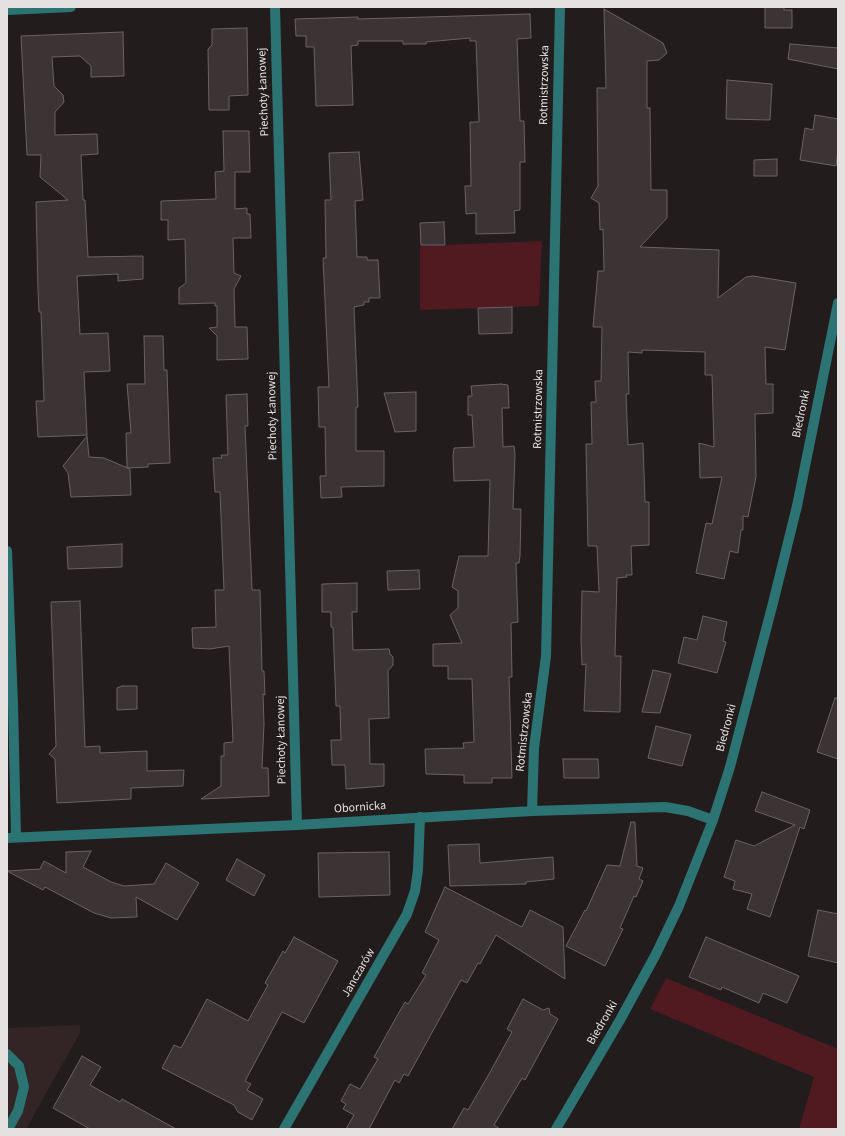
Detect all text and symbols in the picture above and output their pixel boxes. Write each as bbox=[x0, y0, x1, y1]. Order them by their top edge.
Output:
street label: Rotmistrzowska bbox=[537, 45, 553, 125]
street label: Piechoty Łanowej bbox=[255, 47, 273, 137]
street label: Rotmistrzowska bbox=[531, 369, 547, 449]
street label: Piechoty Łanowej bbox=[265, 372, 281, 460]
street label: Biedronki bbox=[790, 389, 814, 439]
street label: Rotmistrzowska bbox=[514, 692, 536, 772]
street label: Piechoty Łanowej bbox=[274, 696, 290, 784]
street label: Biedronki bbox=[714, 703, 740, 753]
street label: Obornicka bbox=[333, 799, 387, 817]
street label: Janczarów bbox=[339, 946, 379, 1000]
street label: Biedronki bbox=[585, 998, 621, 1048]

